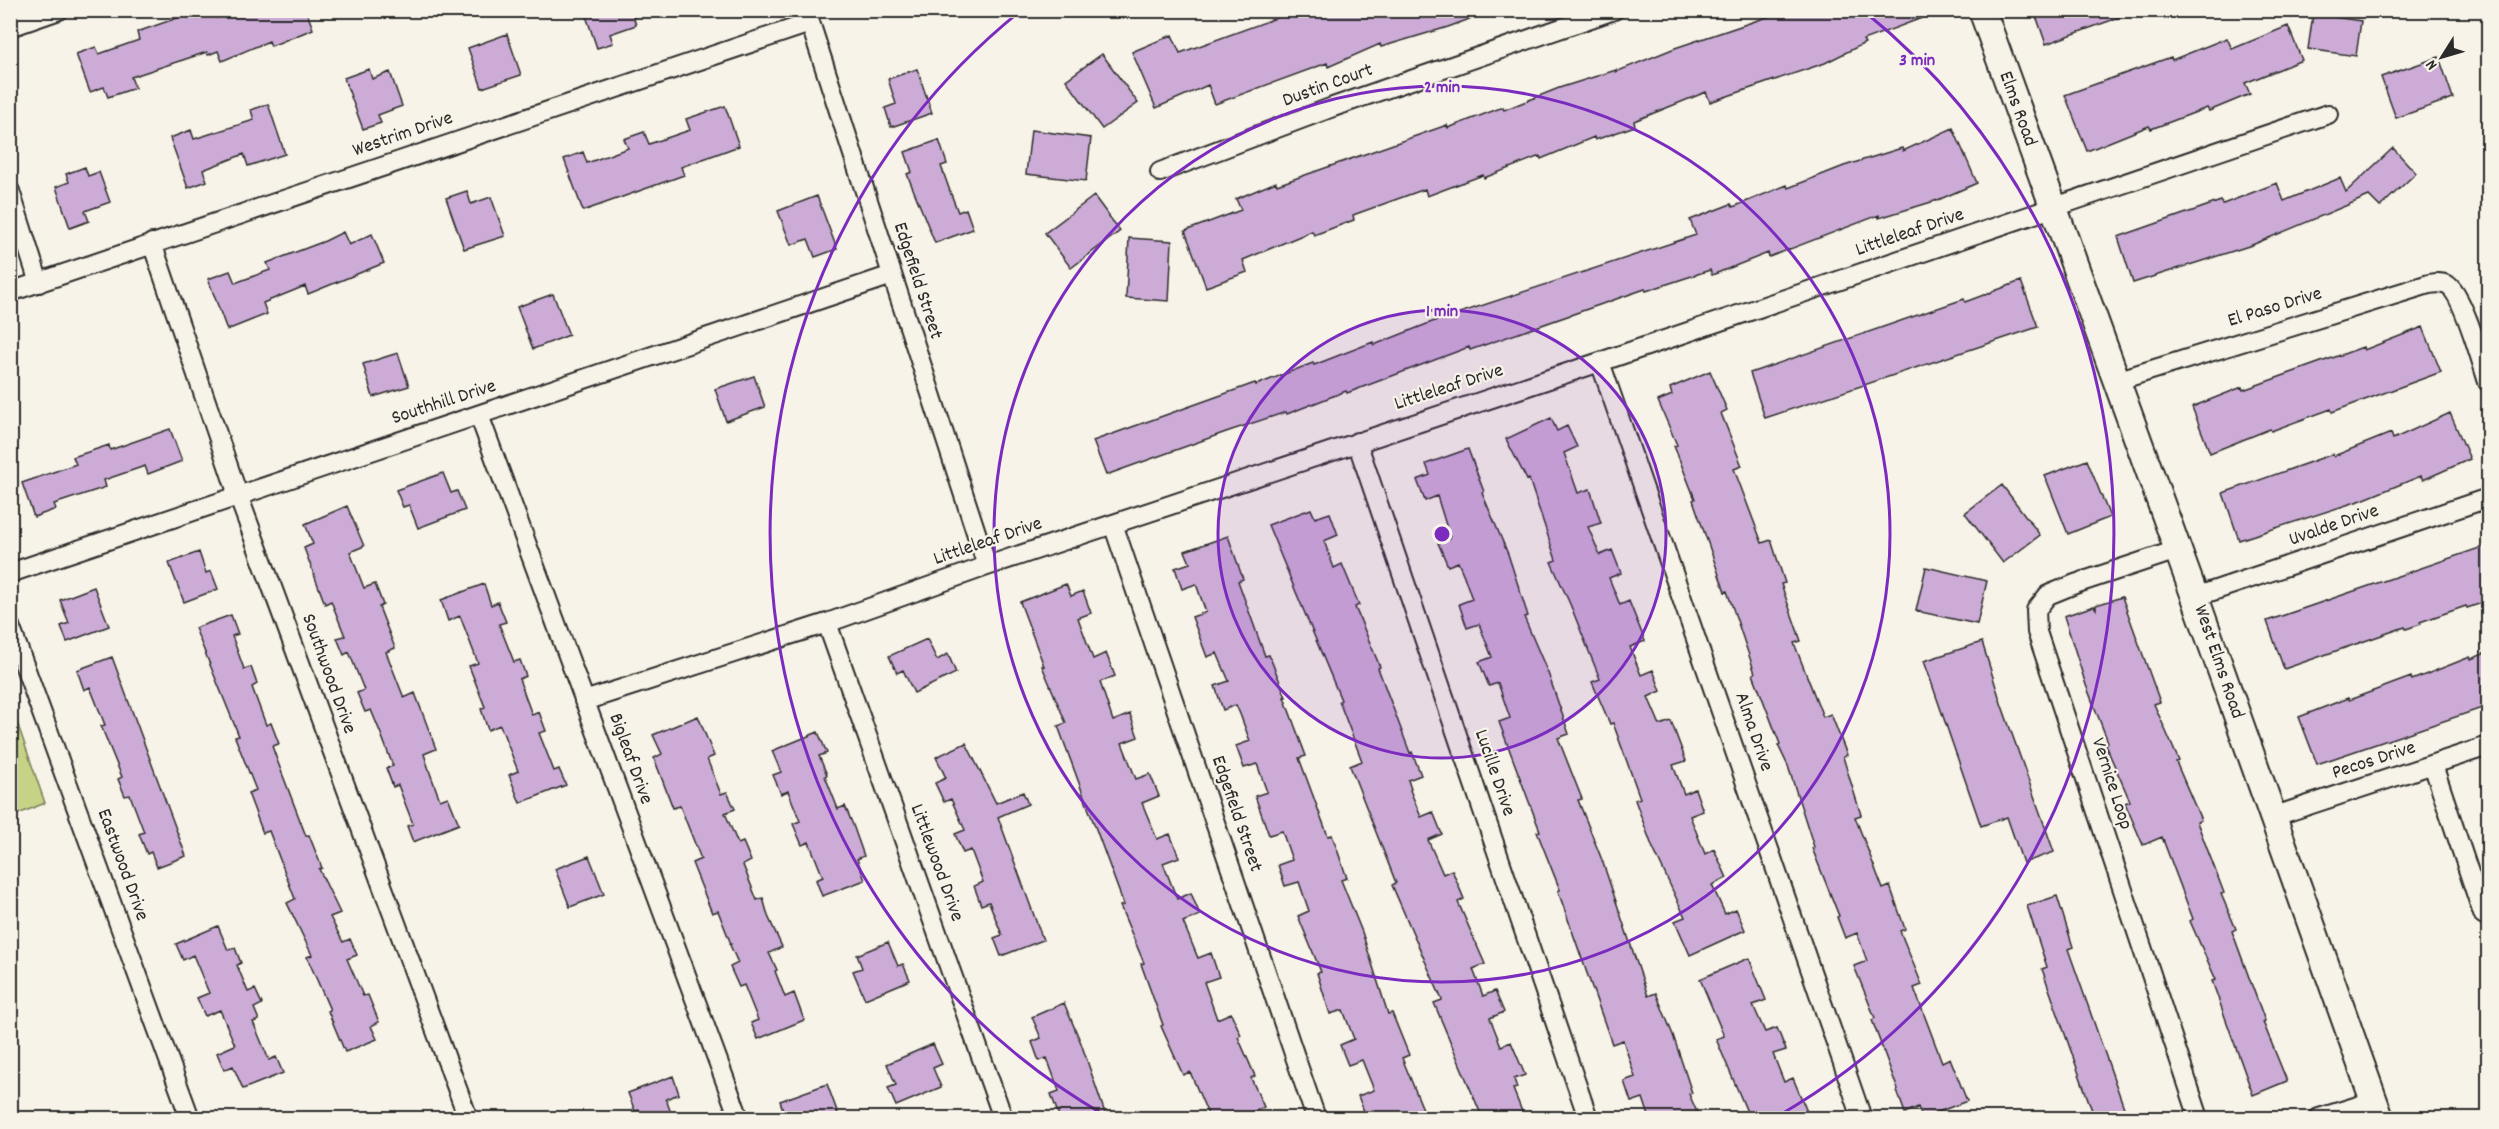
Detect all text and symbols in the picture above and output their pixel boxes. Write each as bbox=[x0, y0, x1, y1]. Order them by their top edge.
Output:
north arrow bbox=[2412, 27, 2472, 87]
text: 3 min bbox=[1899, 49, 1935, 74]
text: N bbox=[2420, 54, 2444, 75]
street label: Dustin Court bbox=[1279, 57, 1377, 115]
street label: Elms Road bbox=[1991, 68, 2043, 150]
text: 2 min bbox=[1424, 76, 1460, 101]
street label: Westrim Drive bbox=[349, 105, 457, 165]
street label: Littleleaf Drive bbox=[1852, 201, 1968, 265]
street label: Edgefield Street bbox=[885, 219, 949, 343]
street label: El Paso Drive bbox=[2224, 280, 2326, 336]
text: 1 min bbox=[1426, 300, 1458, 325]
street label: Littleleaf Drive bbox=[1391, 357, 1507, 419]
street label: Southhill Drive bbox=[388, 373, 500, 433]
street label: Uvalde Drive bbox=[2285, 497, 2383, 554]
street label: Littleleaf Drive bbox=[930, 510, 1046, 574]
centre of rings bbox=[1432, 524, 1452, 544]
street label: West Elms Road bbox=[2185, 601, 2251, 723]
street label: Southwood Drive bbox=[293, 610, 363, 738]
street label: Alma Drive bbox=[1726, 689, 1780, 775]
street label: Bigleaf Drive bbox=[601, 710, 659, 809]
street label: Lucille Drive bbox=[1466, 726, 1522, 820]
street label: Vernice Loop bbox=[2083, 734, 2139, 834]
street label: Pecos Drive bbox=[2329, 734, 2420, 788]
street label: Edgefield Street bbox=[1203, 752, 1269, 876]
street label: Littlewood Drive bbox=[902, 800, 970, 926]
street label: Eastwood Drive bbox=[89, 805, 155, 925]

